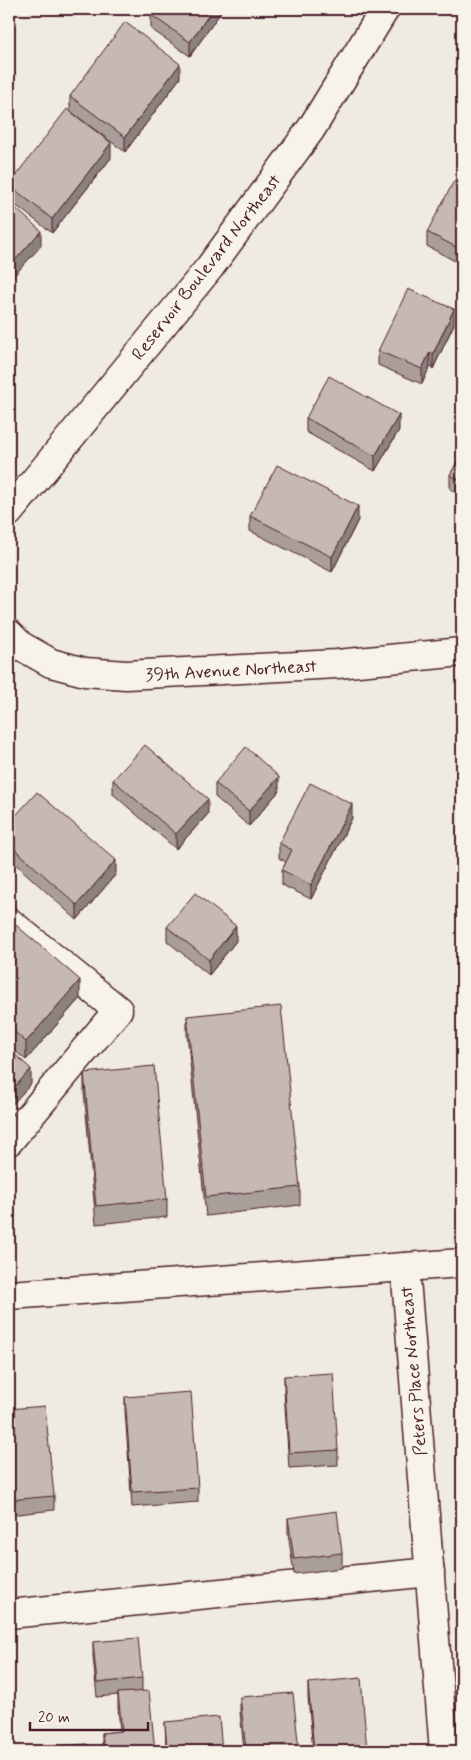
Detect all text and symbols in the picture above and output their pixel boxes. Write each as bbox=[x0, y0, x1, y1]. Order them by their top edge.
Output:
street label: Reservoir Boulevard Northeast bbox=[127, 169, 287, 366]
street label: 39th Avenue Northeast bbox=[145, 654, 318, 687]
street label: Peters Place Northeast bbox=[395, 1285, 433, 1457]
scale bar bbox=[30, 1700, 148, 1732]
text: 20 m bbox=[38, 1708, 70, 1728]

